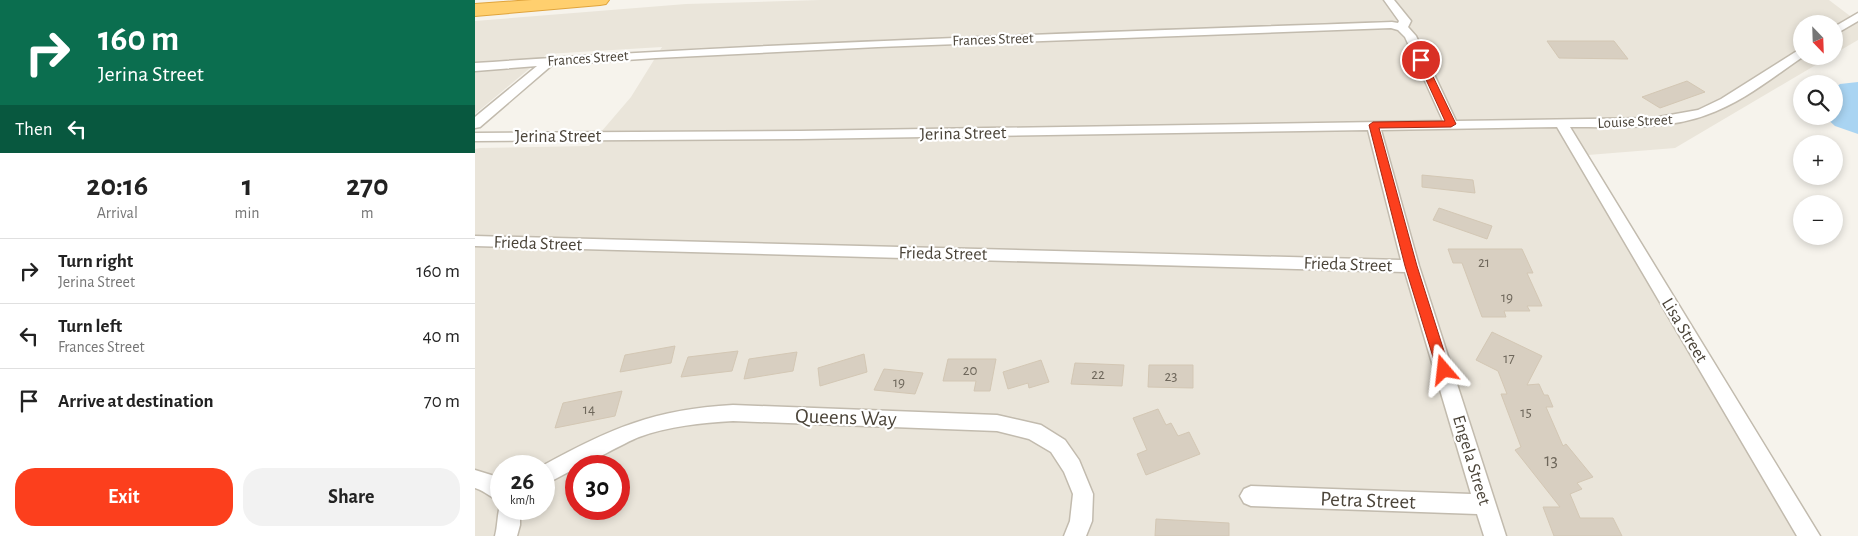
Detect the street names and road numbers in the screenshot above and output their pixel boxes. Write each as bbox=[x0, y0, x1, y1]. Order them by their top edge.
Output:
street label: Frances Street bbox=[952, 31, 1034, 48]
street label: Frances Street bbox=[547, 48, 629, 69]
street label: Louise Street bbox=[1597, 112, 1673, 131]
street label: Jerina Street bbox=[920, 124, 1007, 144]
street label: Jerina Street bbox=[515, 128, 602, 146]
street label: Frieda Street bbox=[493, 233, 583, 255]
street label: Frieda Street bbox=[899, 244, 988, 264]
street label: Frieda Street bbox=[1303, 254, 1393, 276]
street label: Lisa Street bbox=[1658, 295, 1711, 366]
street label: Queens Way bbox=[795, 405, 897, 430]
street label: Engela Street bbox=[1449, 413, 1493, 508]
street label: Petra Street bbox=[1320, 488, 1416, 513]

